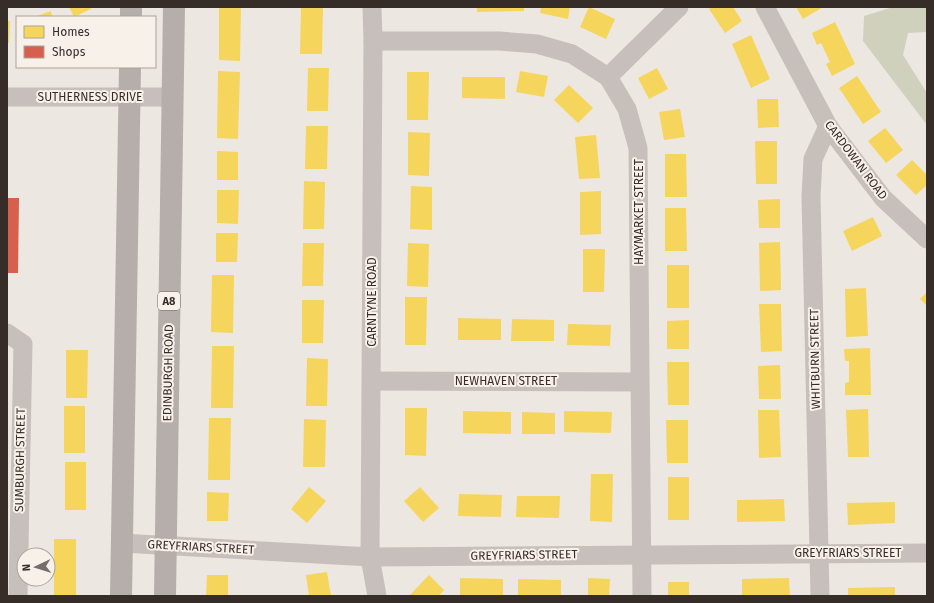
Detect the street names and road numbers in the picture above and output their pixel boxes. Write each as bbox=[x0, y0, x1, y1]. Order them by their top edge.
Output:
street label: SUTHERNESS DRIVE bbox=[38, 90, 142, 104]
street label: CARDOWAN ROAD bbox=[822, 118, 890, 202]
street label: HAYMARKET STREET bbox=[632, 158, 646, 265]
street label: CARNTYNE ROAD bbox=[365, 257, 379, 347]
road number: A8 bbox=[158, 292, 180, 310]
street label: WHITBURN STREET bbox=[807, 308, 823, 409]
street label: EDINBURGH ROAD bbox=[160, 324, 176, 422]
street label: NEWHAVEN STREET bbox=[455, 374, 558, 388]
street label: SUMBURGH STREET bbox=[12, 407, 28, 512]
street label: GREYFRIARS STREET bbox=[147, 537, 256, 557]
street label: GREYFRIARS STREET bbox=[794, 546, 902, 560]
street label: GREYFRIARS STREET bbox=[470, 547, 578, 563]

